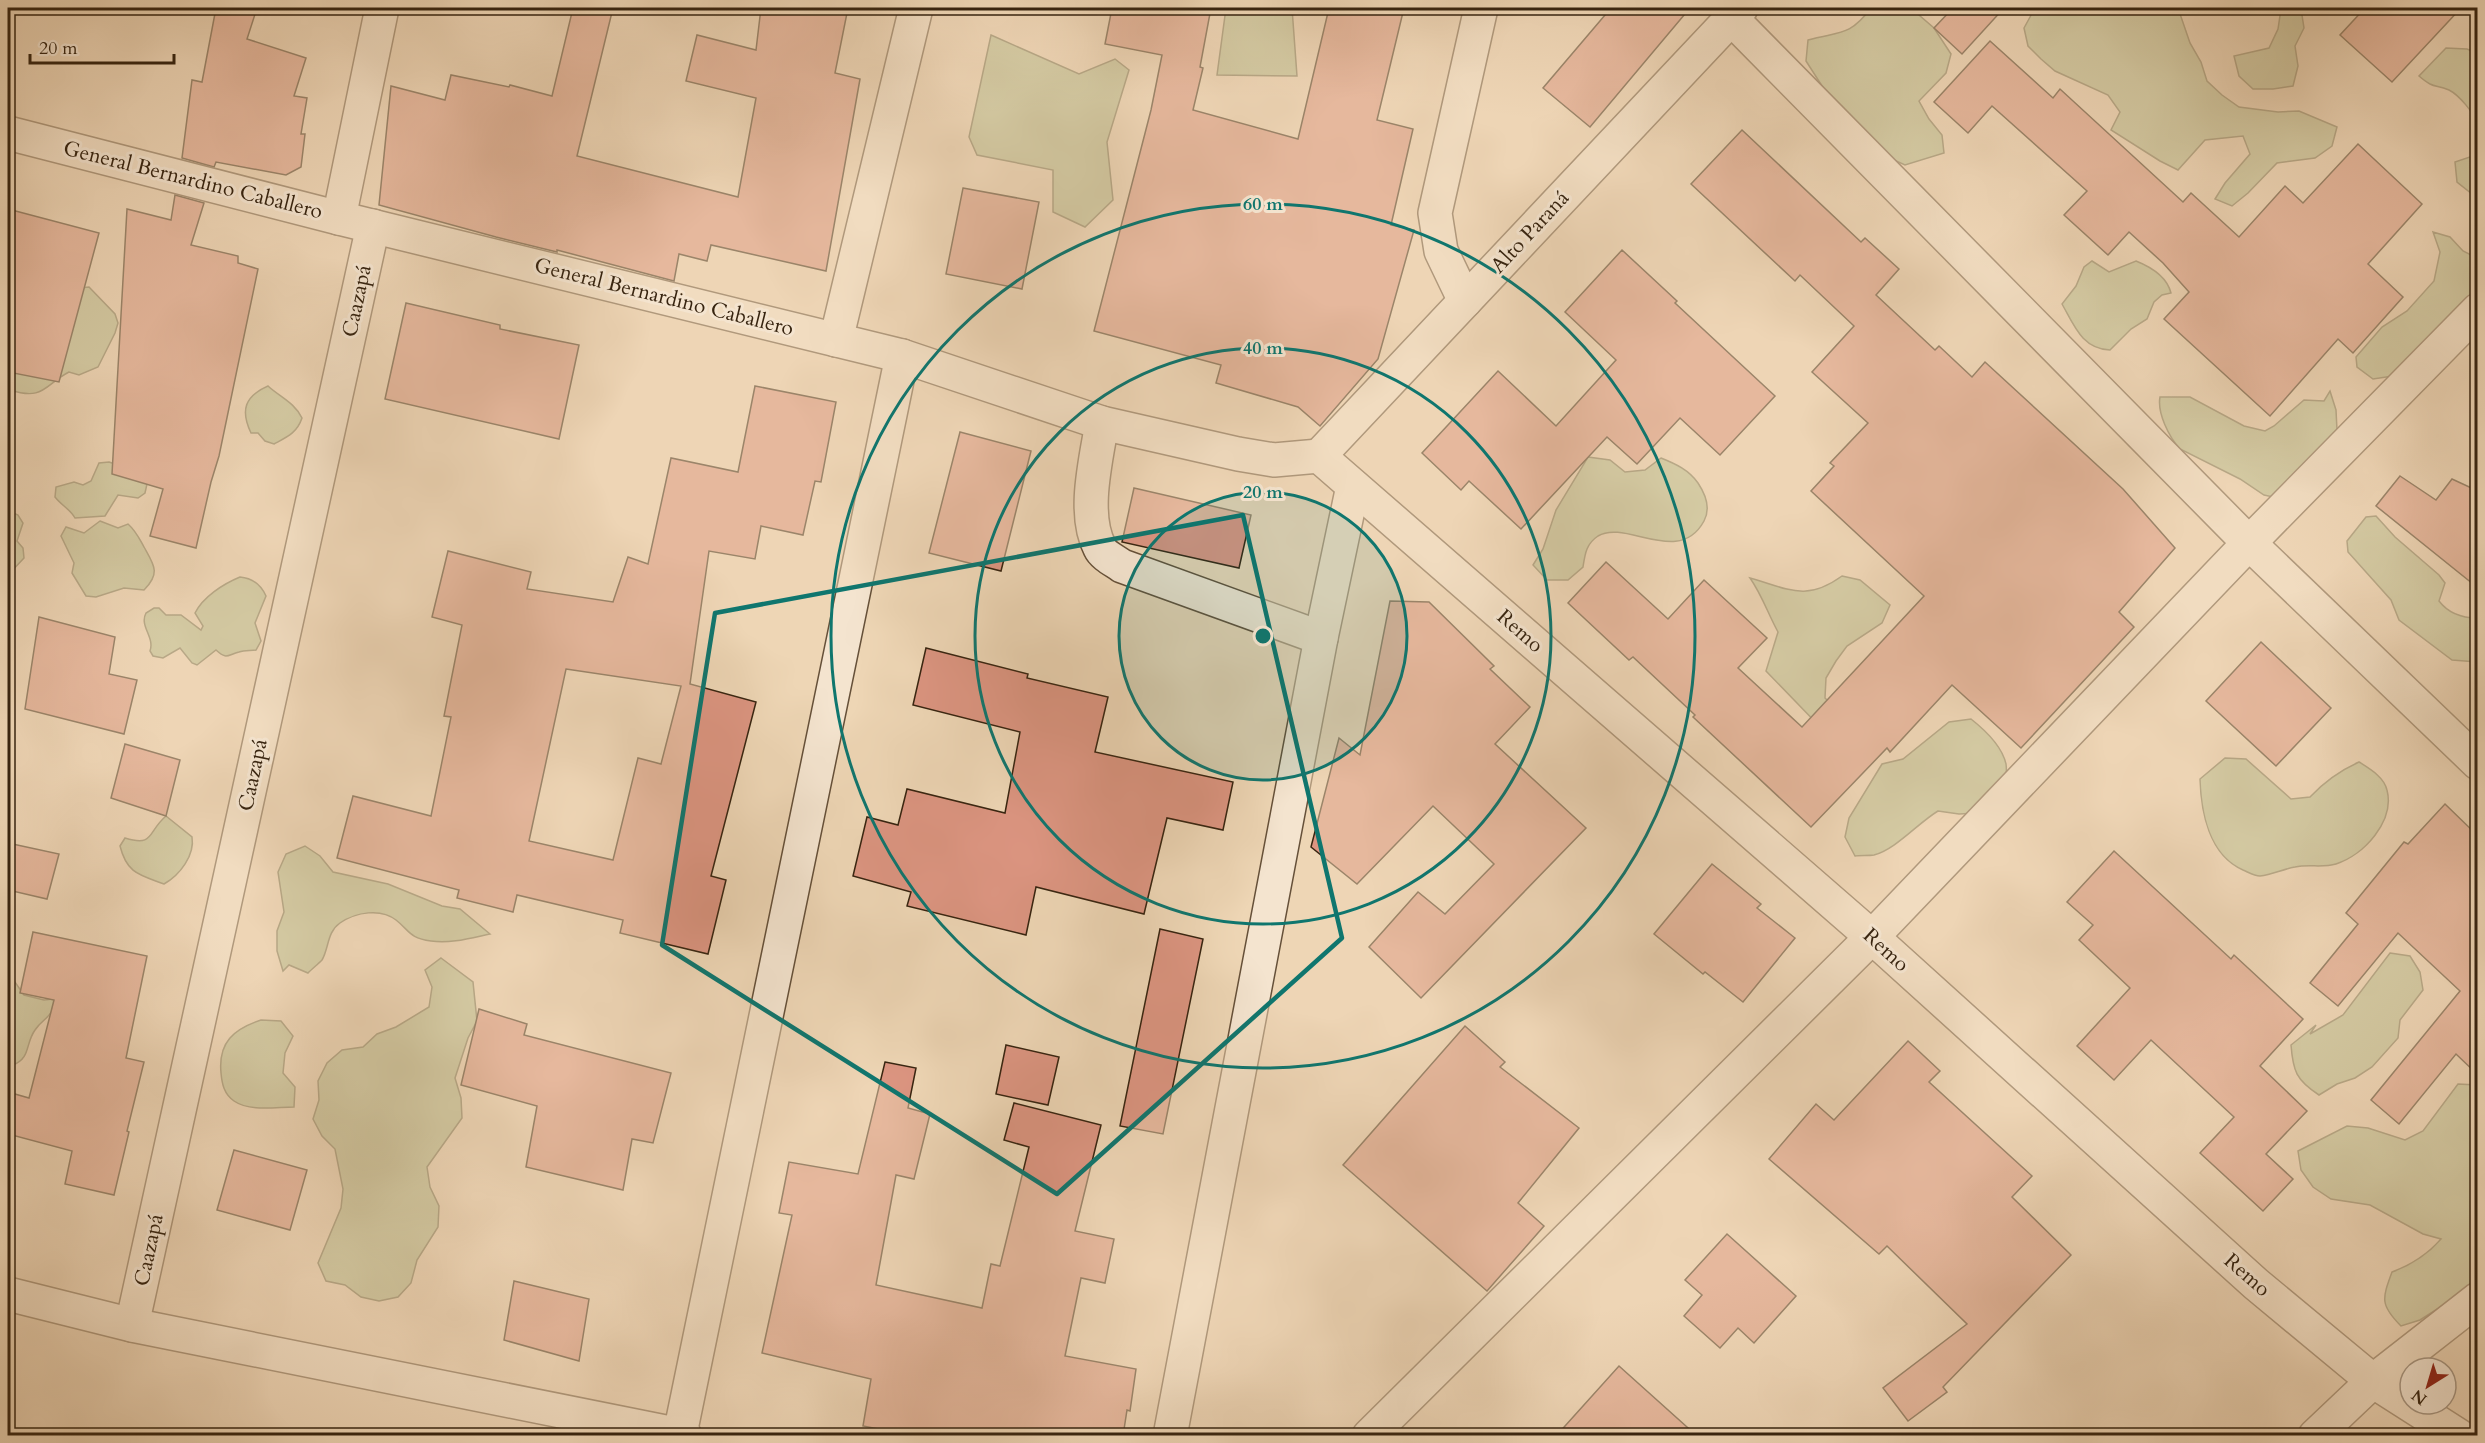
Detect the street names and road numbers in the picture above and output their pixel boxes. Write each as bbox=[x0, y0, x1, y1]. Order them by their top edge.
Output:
street label: General Bernardino Caballero bbox=[60, 134, 326, 226]
street label: Alto Paraná bbox=[1484, 184, 1576, 280]
street label: General Bernardino Caballero bbox=[531, 251, 797, 343]
street label: Caazapá bbox=[335, 262, 379, 340]
street label: Remo bbox=[1490, 603, 1550, 659]
street label: Caazapá bbox=[231, 736, 275, 814]
street label: Remo bbox=[1857, 921, 1915, 979]
street label: Caazapá bbox=[127, 1211, 171, 1289]
street label: Remo bbox=[2217, 1247, 2277, 1303]

